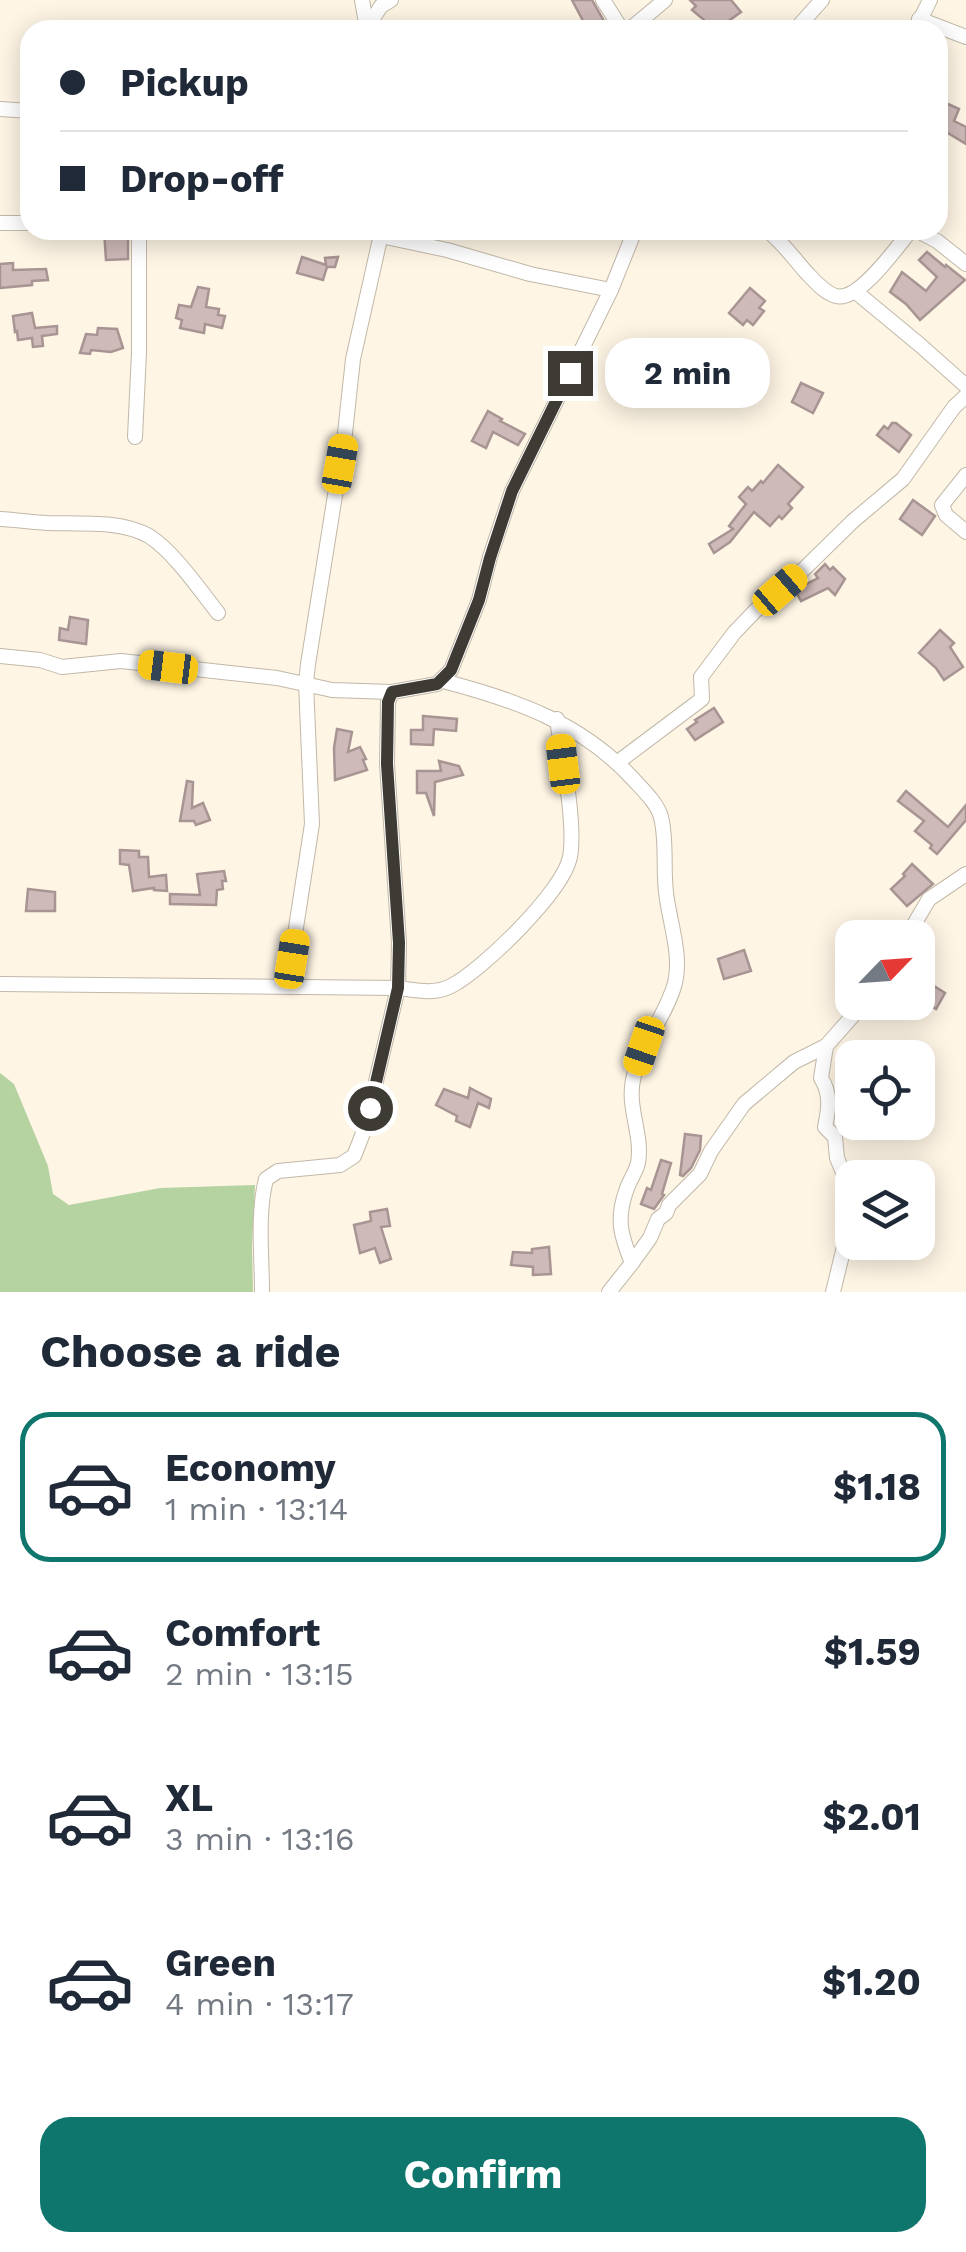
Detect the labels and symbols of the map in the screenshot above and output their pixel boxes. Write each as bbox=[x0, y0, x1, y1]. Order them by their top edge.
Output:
callout: 2 min bbox=[605, 338, 770, 408]
route end bbox=[548, 351, 593, 396]
car bbox=[320, 432, 360, 496]
car bbox=[748, 559, 812, 621]
car bbox=[136, 648, 200, 686]
car bbox=[544, 732, 582, 796]
north arrow bbox=[835, 920, 935, 1020]
car bbox=[272, 927, 312, 991]
car bbox=[620, 1013, 668, 1079]
route start bbox=[348, 1086, 393, 1131]

